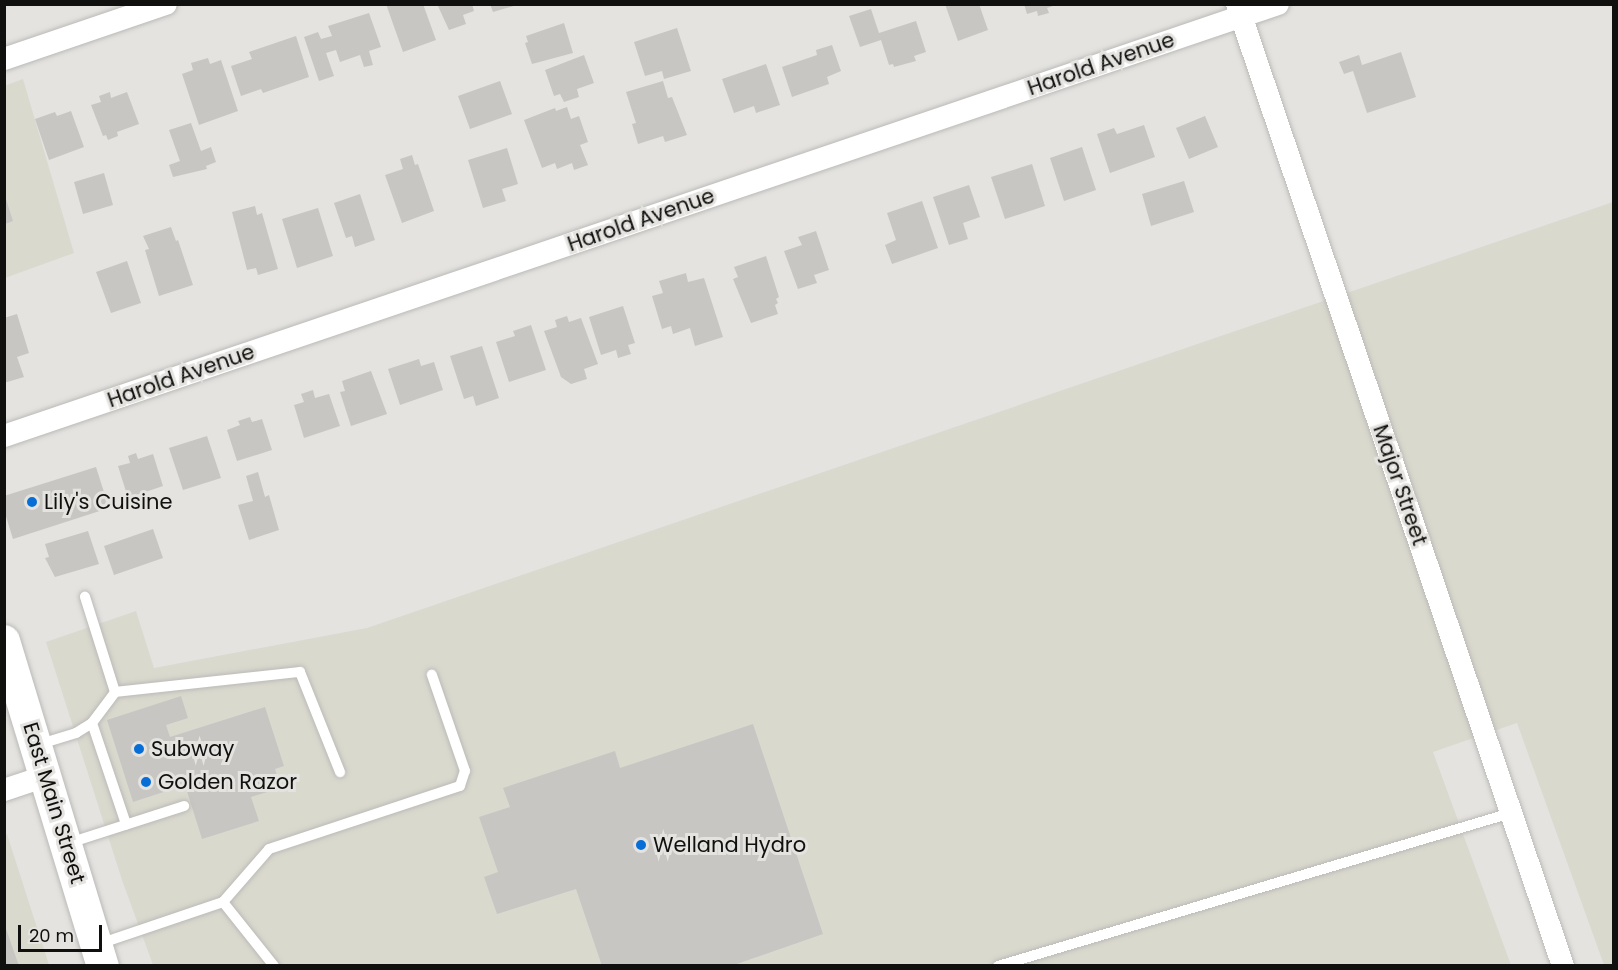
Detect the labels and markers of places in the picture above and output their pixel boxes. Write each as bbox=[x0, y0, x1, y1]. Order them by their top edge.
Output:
place label: Lily's Cuisine bbox=[44, 489, 173, 515]
marker: Lily's Cuisine bbox=[25, 495, 39, 509]
place label: Subway bbox=[151, 736, 234, 762]
marker: Subway bbox=[132, 742, 146, 756]
place label: Golden Razor bbox=[158, 769, 297, 795]
marker: Golden Razor bbox=[139, 775, 153, 789]
place label: Welland Hydro bbox=[653, 832, 806, 858]
marker: Welland Hydro bbox=[634, 838, 648, 852]

